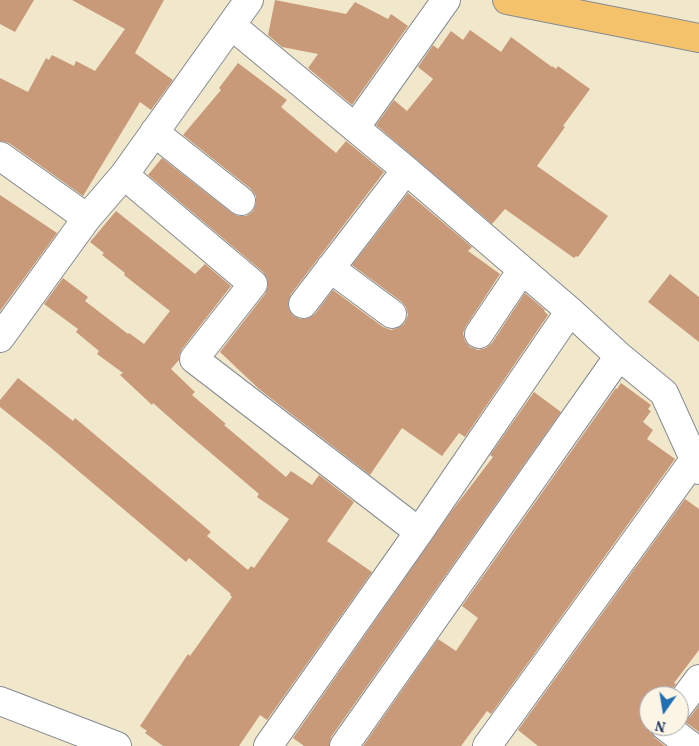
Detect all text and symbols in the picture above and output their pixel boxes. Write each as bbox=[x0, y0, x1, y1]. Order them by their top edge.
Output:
north arrow bbox=[639, 686, 689, 736]
text: N bbox=[654, 715, 668, 736]

